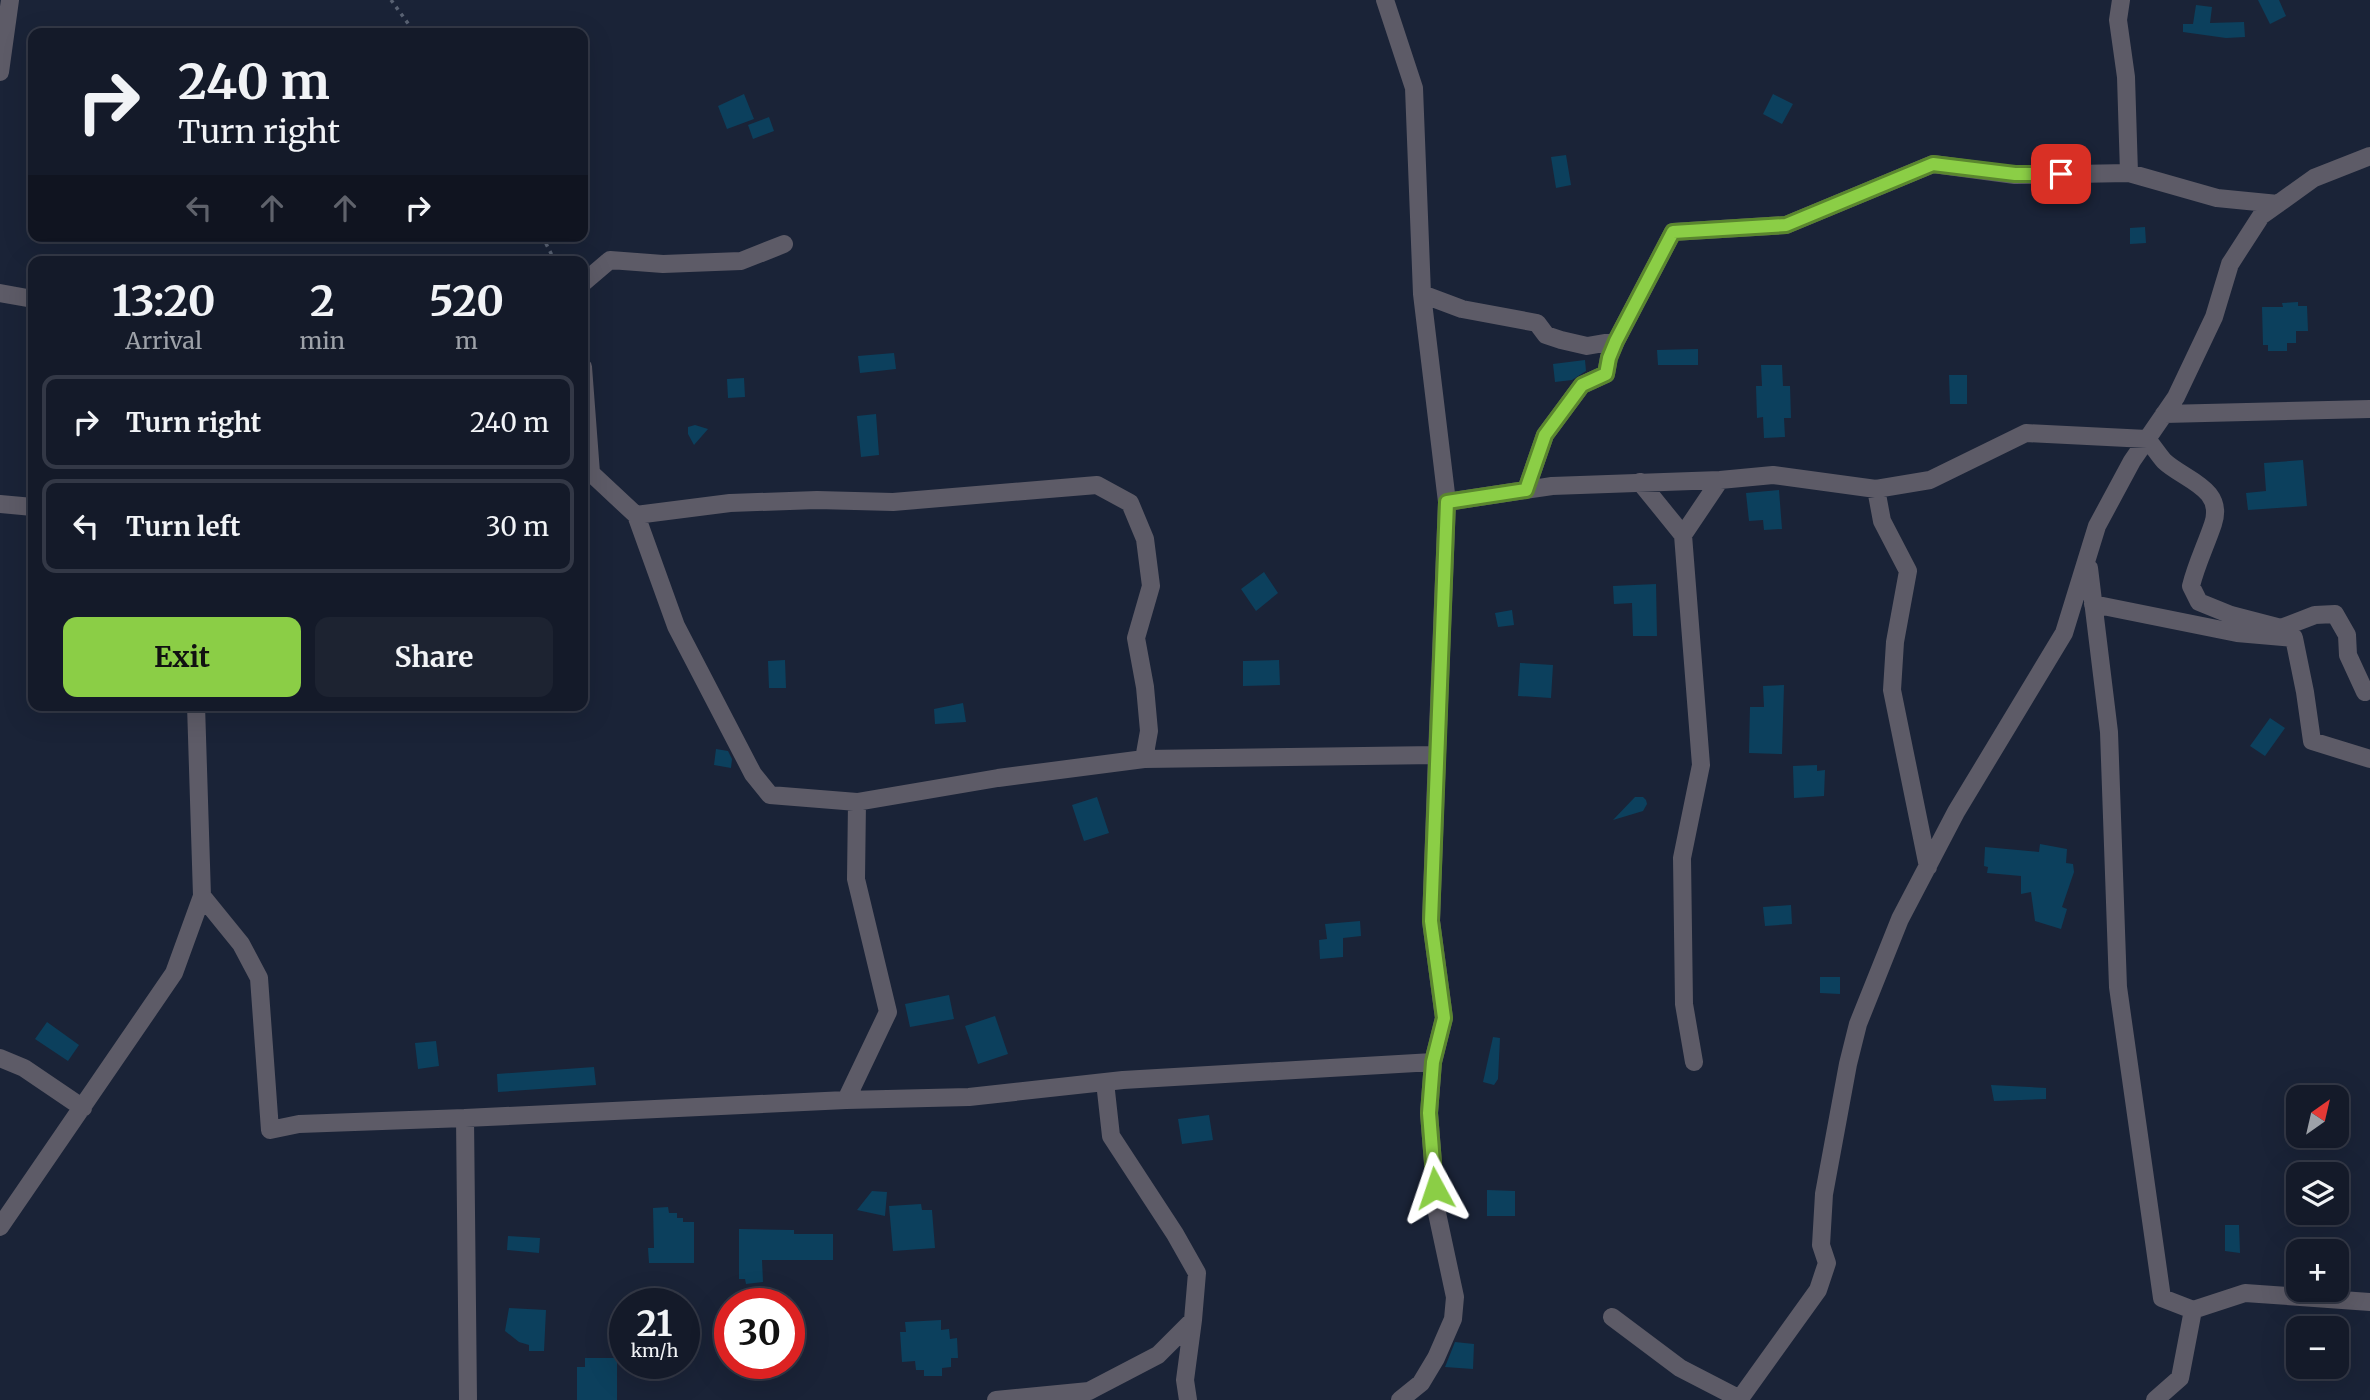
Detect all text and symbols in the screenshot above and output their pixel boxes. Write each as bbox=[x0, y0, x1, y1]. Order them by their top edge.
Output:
text: 240 m bbox=[178, 51, 330, 112]
icon: right bbox=[63, 56, 154, 147]
text: Turn right bbox=[178, 112, 340, 152]
pin bbox=[2031, 144, 2091, 204]
icon: arrive bbox=[2042, 155, 2080, 193]
icon: left bbox=[180, 189, 218, 227]
icon: ahead bbox=[253, 189, 291, 227]
icon: ahead bbox=[326, 189, 364, 227]
icon: right bbox=[399, 189, 437, 227]
text: 13:20 bbox=[112, 275, 216, 327]
text: 2 bbox=[310, 275, 335, 327]
text: 520 bbox=[429, 275, 504, 327]
text: Arrival bbox=[125, 326, 202, 355]
text: min bbox=[300, 326, 345, 355]
text: m bbox=[455, 326, 478, 355]
icon: right bbox=[67, 403, 105, 441]
text: Turn right bbox=[126, 406, 261, 439]
text: 240 m bbox=[470, 406, 549, 439]
icon: left bbox=[67, 507, 105, 545]
text: Turn left bbox=[126, 510, 240, 543]
text: 30 m bbox=[486, 510, 549, 543]
button: Exit bbox=[63, 617, 301, 697]
button: Share bbox=[315, 617, 553, 697]
north arrow bbox=[2286, 1085, 2348, 1148]
map controls bbox=[2286, 1085, 2349, 1379]
position arrow bbox=[1398, 1151, 1472, 1225]
button: layers bbox=[2286, 1162, 2349, 1225]
button: + bbox=[2286, 1239, 2349, 1302]
speed limit sign: 30 bbox=[714, 1288, 805, 1379]
text: 21 bbox=[637, 1302, 672, 1346]
button: − bbox=[2286, 1316, 2349, 1379]
text: km/h bbox=[631, 1339, 678, 1362]

